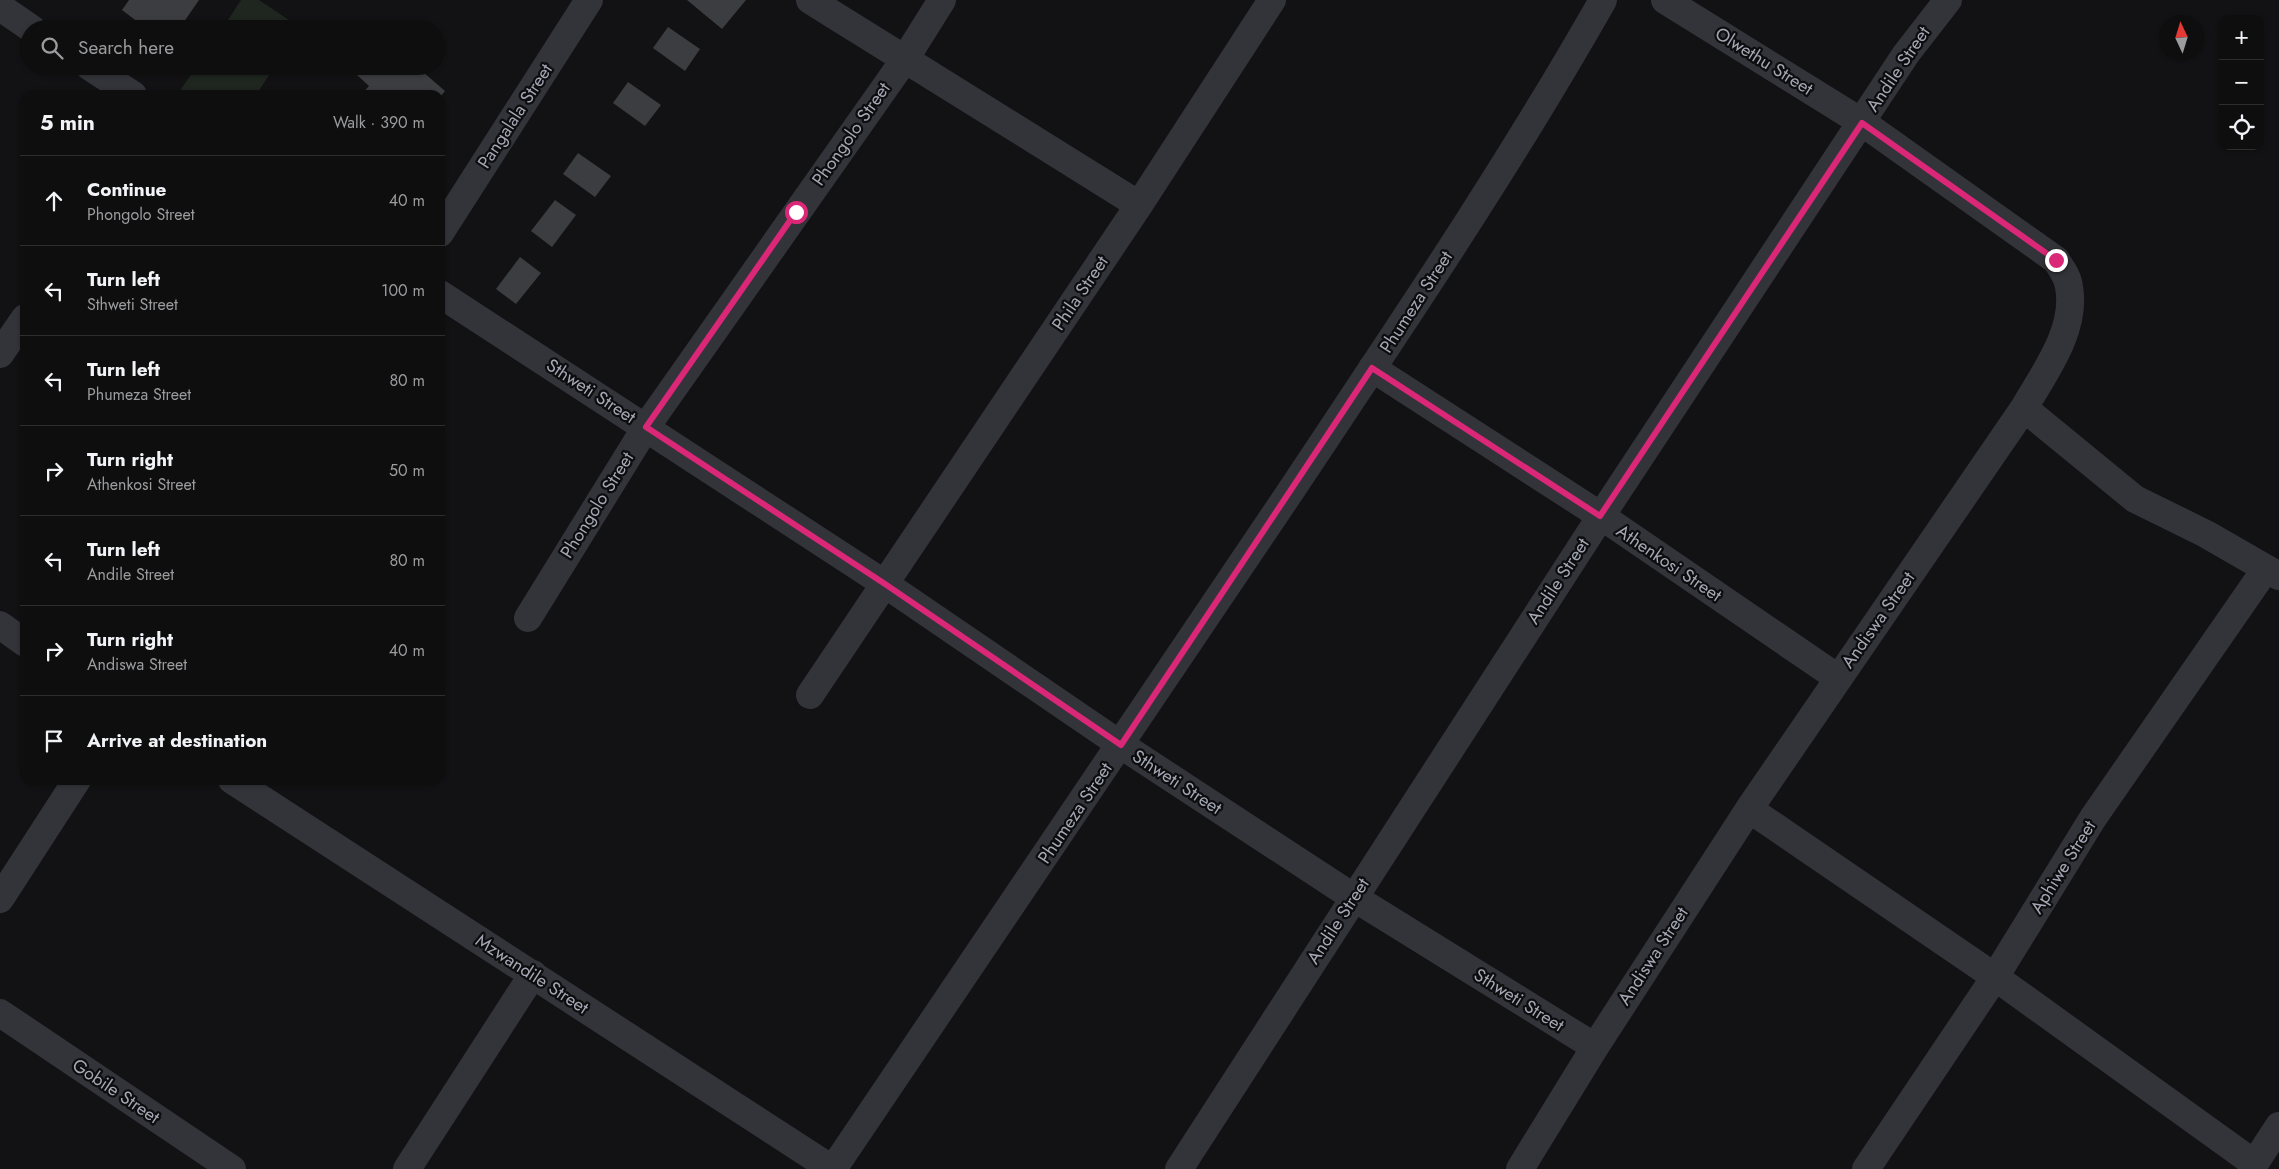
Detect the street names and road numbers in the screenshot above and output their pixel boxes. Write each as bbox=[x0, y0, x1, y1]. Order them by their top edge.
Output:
street label: Olwethu Street bbox=[1710, 21, 1819, 102]
street label: Andile Street bbox=[1860, 21, 1937, 117]
street label: Pangalala Street bbox=[471, 58, 559, 174]
street label: Phongolo Street bbox=[806, 76, 897, 191]
street label: Phumeza Street bbox=[1373, 245, 1459, 358]
street label: Phila Street bbox=[1045, 250, 1115, 336]
street label: Sthweti Street bbox=[541, 352, 641, 430]
street label: Phongolo Street bbox=[554, 446, 640, 563]
street label: Athenkosi Street bbox=[1611, 518, 1727, 608]
street label: Andile Street bbox=[1520, 532, 1596, 629]
street label: Andiswa Street bbox=[1835, 566, 1921, 674]
street label: Sthweti Street bbox=[1127, 743, 1227, 821]
street label: Phumeza Street bbox=[1031, 757, 1119, 869]
street label: Aphiwe Street bbox=[2024, 815, 2102, 919]
street label: Andile Street bbox=[1300, 872, 1376, 969]
street label: Andiswa Street bbox=[1611, 901, 1695, 1010]
street label: Mzwandile Street bbox=[470, 928, 594, 1021]
street label: Sthweti Street bbox=[1469, 962, 1570, 1038]
street label: Gobile Street bbox=[67, 1052, 165, 1130]

